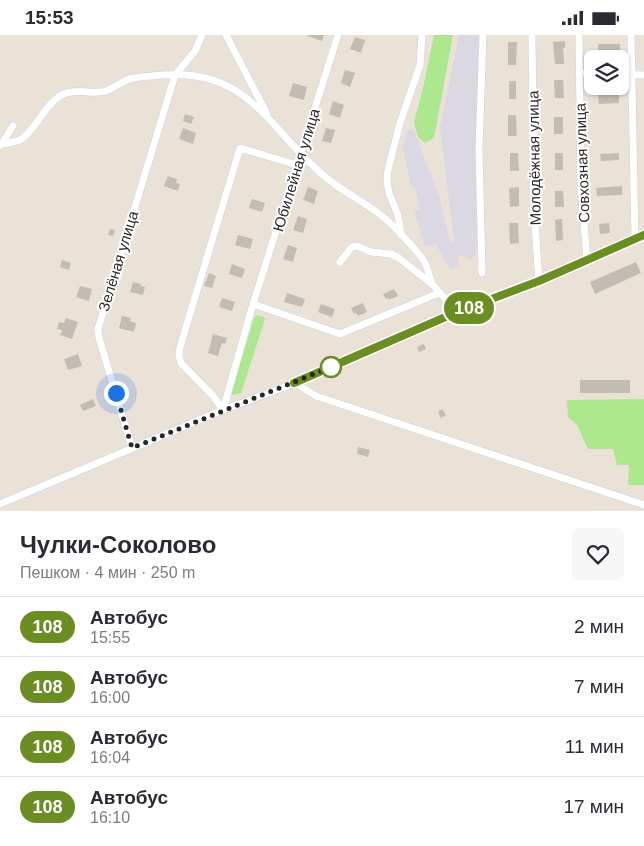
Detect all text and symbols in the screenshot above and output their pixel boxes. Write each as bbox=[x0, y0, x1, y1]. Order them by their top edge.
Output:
text: 15:53 bbox=[25, 7, 74, 28]
map controls bbox=[584, 50, 629, 95]
button: layers bbox=[584, 50, 629, 95]
street label: Молодёжная улица bbox=[524, 90, 544, 226]
street label: Совхозная улица bbox=[571, 102, 593, 223]
street label: Юбилейная улица bbox=[269, 106, 323, 234]
street label: Зелёная улица bbox=[95, 208, 142, 313]
line badge: 108 bbox=[440, 292, 498, 324]
text: 108 bbox=[454, 298, 484, 318]
unlabelled marker bbox=[320, 356, 342, 378]
your location bbox=[104, 381, 129, 406]
button: heart bbox=[572, 528, 624, 580]
text: Чулки-Соколово bbox=[20, 531, 216, 558]
text: Пешком · 4 мин · 250 m bbox=[20, 564, 195, 581]
text: Автобус bbox=[90, 607, 168, 628]
text: 2 мин bbox=[574, 616, 624, 637]
text: 108 bbox=[32, 617, 63, 637]
text: 15:55 bbox=[90, 629, 130, 646]
text: Автобус bbox=[90, 667, 168, 688]
text: 7 мин bbox=[574, 676, 624, 697]
text: 108 bbox=[32, 677, 63, 697]
text: 16:00 bbox=[90, 689, 130, 706]
text: Автобус bbox=[90, 727, 168, 748]
text: 11 мин bbox=[565, 736, 624, 757]
text: 108 bbox=[32, 737, 63, 757]
text: 16:04 bbox=[90, 749, 130, 766]
text: Автобус bbox=[90, 787, 168, 808]
text: 17 мин bbox=[563, 796, 624, 817]
text: 108 bbox=[32, 797, 63, 817]
text: 16:10 bbox=[90, 809, 130, 826]

